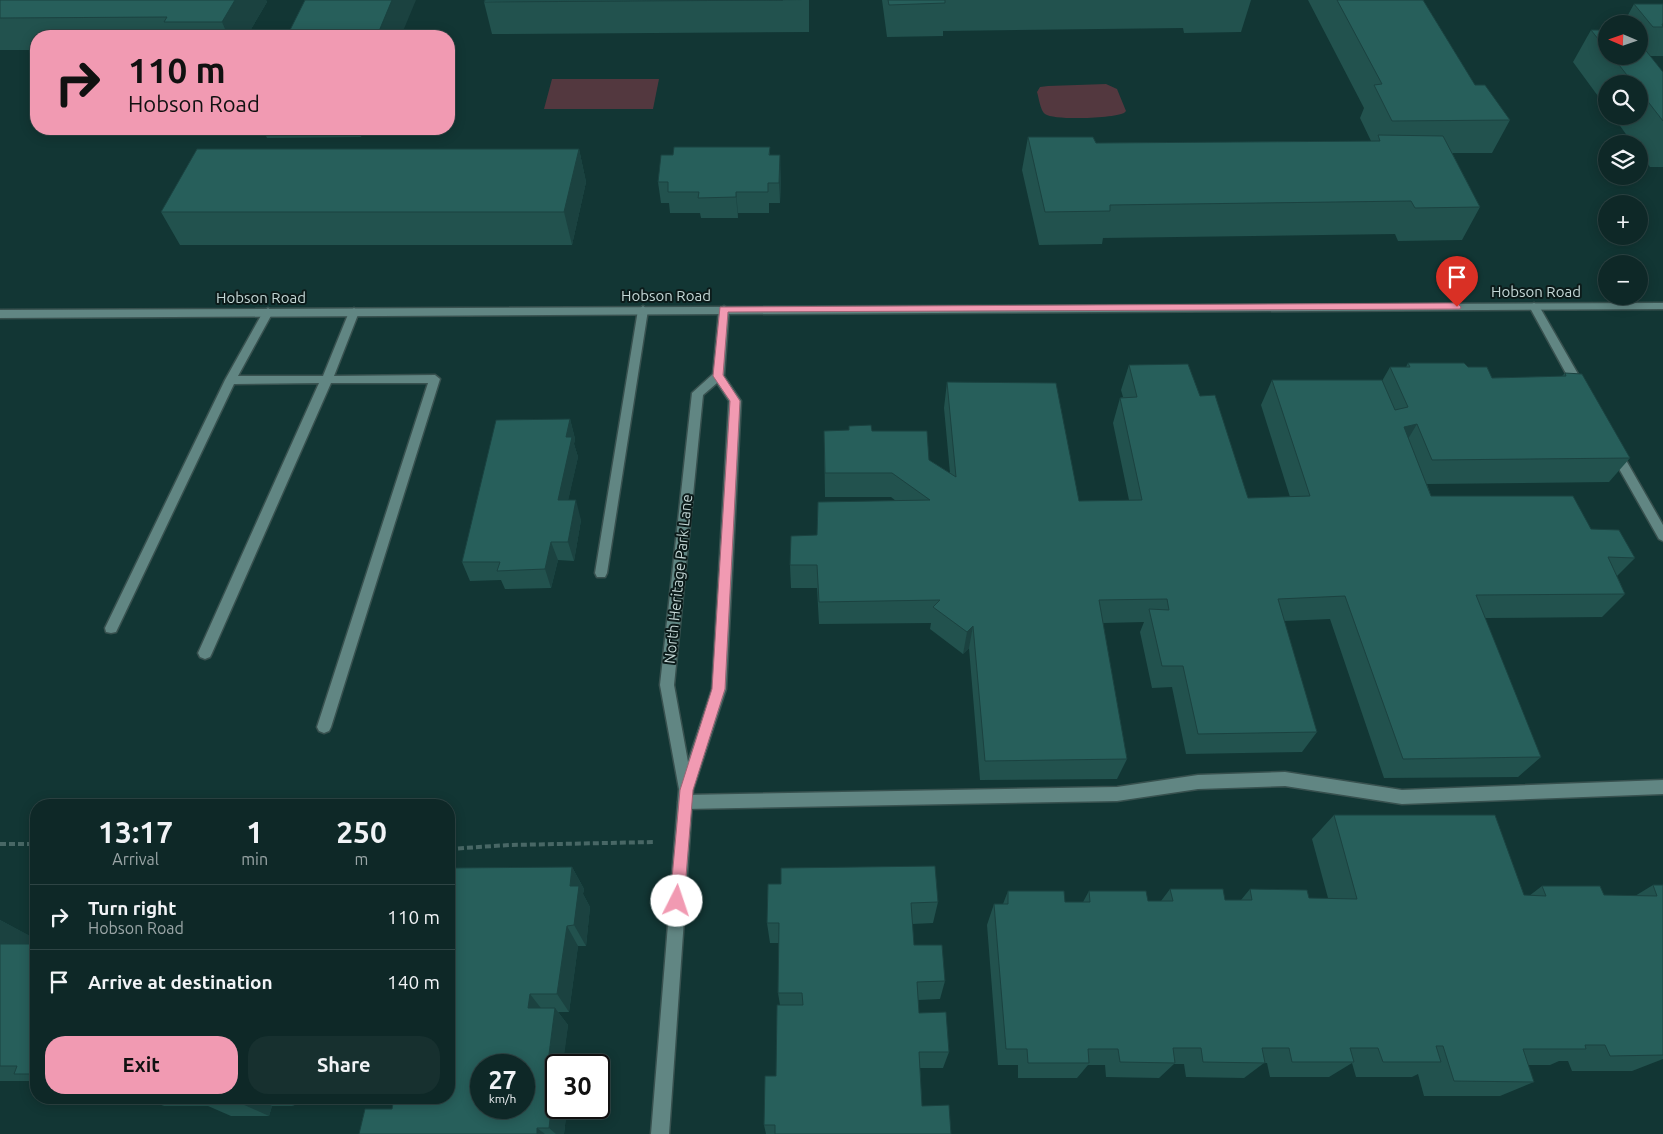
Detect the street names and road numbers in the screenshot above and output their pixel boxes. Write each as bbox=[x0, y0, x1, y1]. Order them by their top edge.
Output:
street label: Hobson Road bbox=[1491, 283, 1581, 300]
street label: Hobson Road bbox=[621, 287, 711, 304]
street label: Hobson Road bbox=[216, 289, 306, 306]
street label: North Heritage Park Lane bbox=[661, 493, 695, 665]

